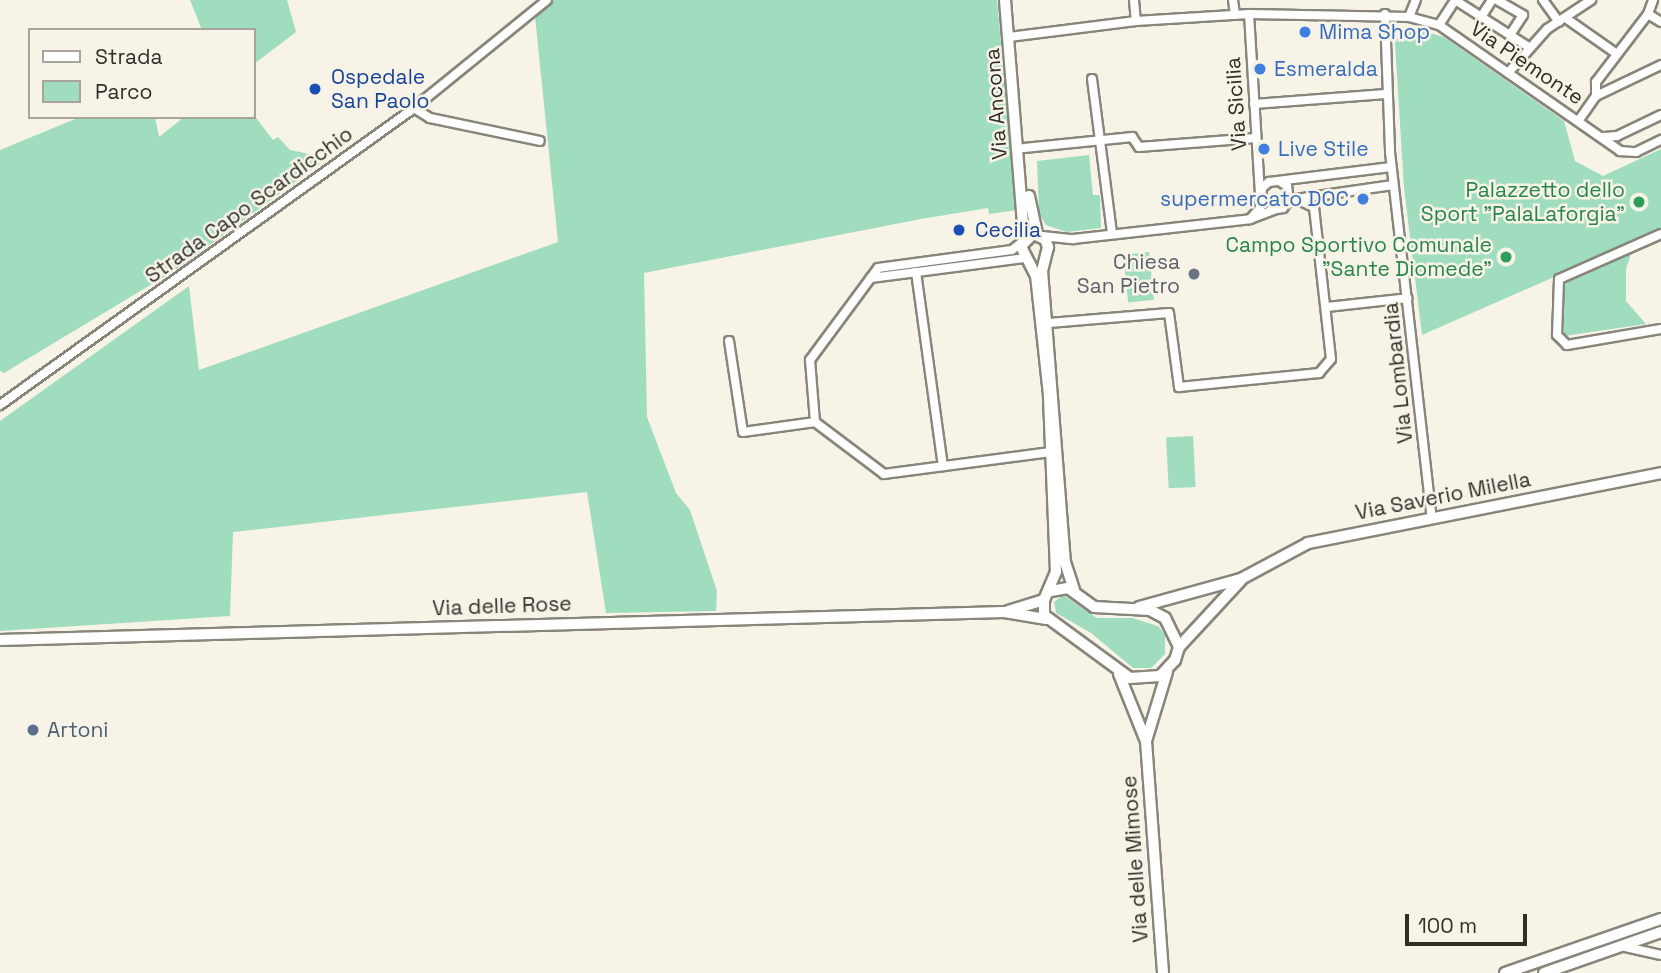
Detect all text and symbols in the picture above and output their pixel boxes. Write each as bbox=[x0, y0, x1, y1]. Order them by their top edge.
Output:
street label: Via Piemonte bbox=[1466, 16, 1588, 110]
place label: Mima Shop bbox=[1319, 19, 1430, 45]
marker: Mima Shop bbox=[1297, 24, 1313, 40]
legend bbox=[28, 28, 256, 119]
text: Strada bbox=[95, 43, 162, 70]
street label: Via Ancona bbox=[980, 47, 1012, 161]
street label: Via Sicilia bbox=[1220, 56, 1252, 152]
place label: Esmeralda bbox=[1274, 56, 1378, 82]
marker: Esmeralda bbox=[1252, 61, 1268, 77]
place label: Ospedale San Paolo bbox=[331, 64, 429, 114]
text: Parco bbox=[95, 78, 153, 105]
marker: Ospedale San Paolo bbox=[305, 79, 325, 99]
street label: Strada Capo Scardicchio bbox=[140, 121, 358, 289]
place label: Live Stile bbox=[1278, 136, 1369, 162]
marker: Live Stile bbox=[1256, 141, 1272, 157]
place label: Palazzetto dello Sport "PalaLaforgia" bbox=[1421, 177, 1625, 227]
place label: supermercato DOC bbox=[1160, 186, 1349, 212]
marker: supermercato DOC bbox=[1355, 191, 1371, 207]
marker: Palazzetto dello Sport "PalaLaforgia" bbox=[1631, 194, 1647, 210]
place label: Cecilia bbox=[975, 217, 1041, 243]
marker: Cecilia bbox=[949, 220, 969, 240]
place label: Campo Sportivo Comunale "Sante Diomede" bbox=[1225, 232, 1492, 282]
place label: Chiesa San Pietro bbox=[1077, 249, 1180, 299]
marker: Campo Sportivo Comunale "Sante Diomede" bbox=[1498, 249, 1514, 265]
marker: Chiesa San Pietro bbox=[1186, 266, 1202, 282]
street label: Via Lombardia bbox=[1378, 301, 1418, 445]
street label: Via Saverio Milella bbox=[1353, 467, 1533, 525]
street label: Via delle Rose bbox=[432, 591, 572, 621]
place label: Artoni bbox=[47, 717, 108, 743]
marker: Artoni bbox=[25, 722, 41, 738]
street label: Via delle Mimose bbox=[1117, 775, 1153, 943]
scale bar bbox=[1409, 900, 1532, 944]
text: 100 m bbox=[1418, 912, 1477, 939]

